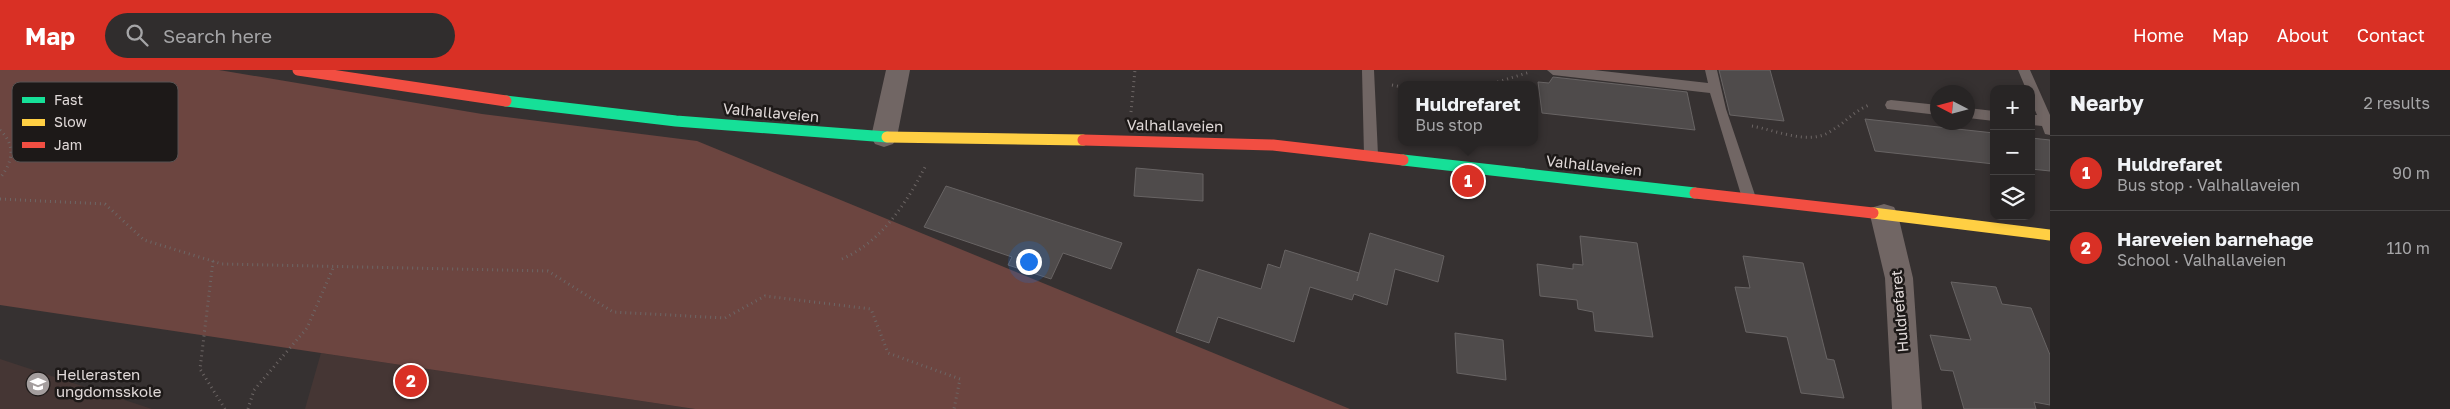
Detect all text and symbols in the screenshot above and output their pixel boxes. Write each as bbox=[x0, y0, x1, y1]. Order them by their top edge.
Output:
search box bbox=[105, 13, 455, 58]
text: Map bbox=[25, 21, 75, 50]
icon: search bbox=[123, 21, 151, 49]
text: Search here bbox=[163, 24, 272, 47]
text: Home bbox=[2133, 24, 2184, 46]
text: Map bbox=[2212, 24, 2249, 46]
text: About bbox=[2277, 24, 2329, 46]
text: Contact bbox=[2357, 24, 2425, 46]
popup bbox=[1398, 81, 1538, 146]
legend bbox=[12, 82, 178, 162]
north arrow bbox=[1930, 85, 1975, 130]
map controls bbox=[1990, 85, 2035, 220]
button: + bbox=[1990, 85, 2035, 130]
text: Nearby bbox=[2070, 90, 2144, 116]
text: Fast bbox=[54, 91, 83, 108]
text: Huldrefaret bbox=[1415, 92, 1521, 115]
text: 2 results bbox=[2364, 93, 2430, 113]
street label: Valhallaveien bbox=[722, 99, 820, 125]
text: Slow bbox=[54, 113, 87, 130]
street label: Valhallaveien bbox=[1127, 115, 1223, 135]
text: Bus stop bbox=[1415, 115, 1483, 135]
button: − bbox=[1990, 130, 2035, 175]
text: Jam bbox=[54, 136, 82, 153]
street label: Valhallaveien bbox=[1545, 151, 1643, 179]
text: Huldrefaret bbox=[2117, 152, 2222, 175]
pin: 1 bbox=[1452, 162, 1484, 200]
text: 1 bbox=[2082, 163, 2090, 183]
text: 90 m bbox=[2392, 163, 2430, 183]
button: layers bbox=[1990, 175, 2035, 220]
text: Bus stop · Valhallaveien bbox=[2117, 175, 2300, 195]
text: Hareveien barnehage bbox=[2117, 227, 2314, 250]
text: 2 bbox=[2081, 238, 2091, 258]
text: 110 m bbox=[2386, 238, 2430, 258]
your location bbox=[1016, 249, 1042, 275]
text: School · Valhallaveien bbox=[2117, 250, 2286, 270]
street label: Huldrefaret bbox=[1886, 269, 1912, 353]
pin: 2 bbox=[395, 362, 427, 400]
place label: Hellerasten ungdomsskole bbox=[56, 365, 162, 400]
school or university icon: Hellerasten ungdomsskole bbox=[25, 371, 51, 397]

